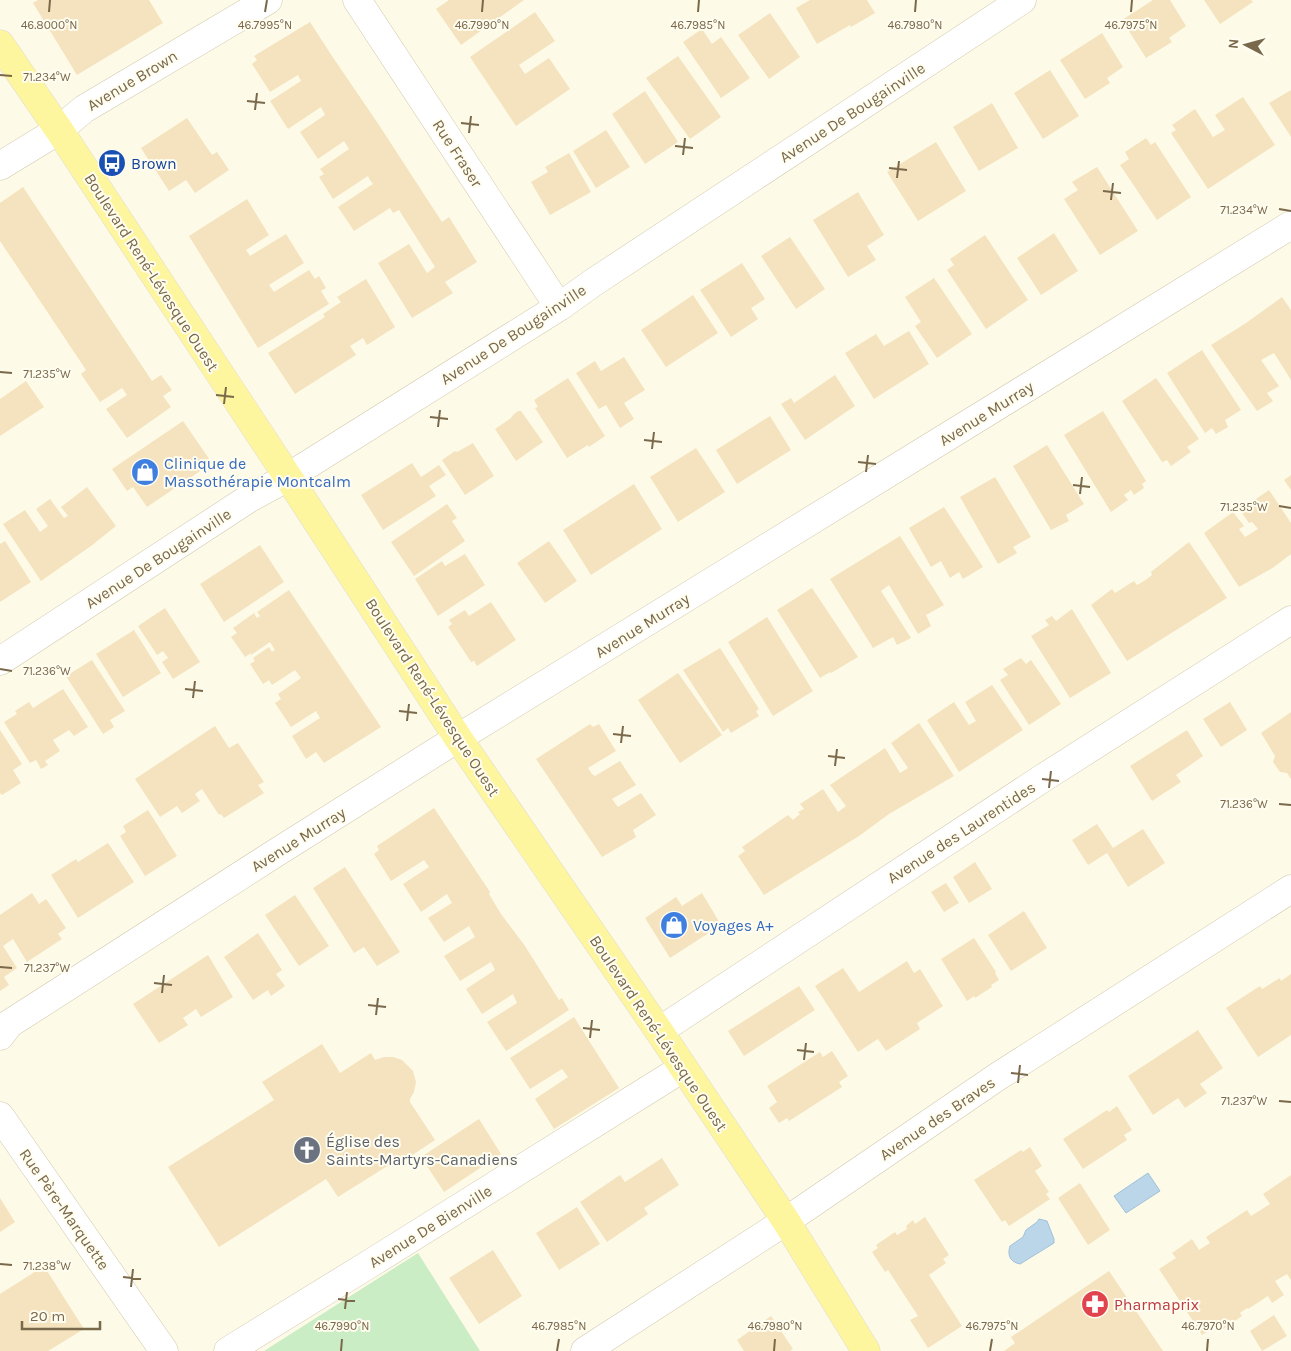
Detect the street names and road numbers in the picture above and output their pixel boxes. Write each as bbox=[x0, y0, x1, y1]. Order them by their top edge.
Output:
street label: Avenue Brown bbox=[84, 46, 181, 115]
street label: Avenue De Bougainville bbox=[776, 58, 929, 167]
street label: Rue Fraser bbox=[429, 116, 487, 191]
street label: Boulevard René-Lévesque Ouest bbox=[80, 170, 223, 375]
street label: Avenue De Bougainville bbox=[437, 280, 590, 389]
street label: Avenue Murray bbox=[936, 377, 1037, 450]
street label: Avenue De Bougainville bbox=[82, 504, 235, 613]
street label: Avenue Murray bbox=[592, 589, 693, 662]
street label: Boulevard René-Lévesque Ouest bbox=[361, 595, 504, 800]
street label: Avenue des Laurentides bbox=[884, 777, 1039, 887]
street label: Avenue Murray bbox=[248, 803, 349, 876]
street label: Boulevard René-Lévesque Ouest bbox=[586, 932, 731, 1135]
street label: Avenue des Braves bbox=[876, 1073, 999, 1164]
street label: Rue Père-Marquette bbox=[16, 1145, 114, 1274]
street label: Avenue De Bienville bbox=[365, 1181, 495, 1272]

